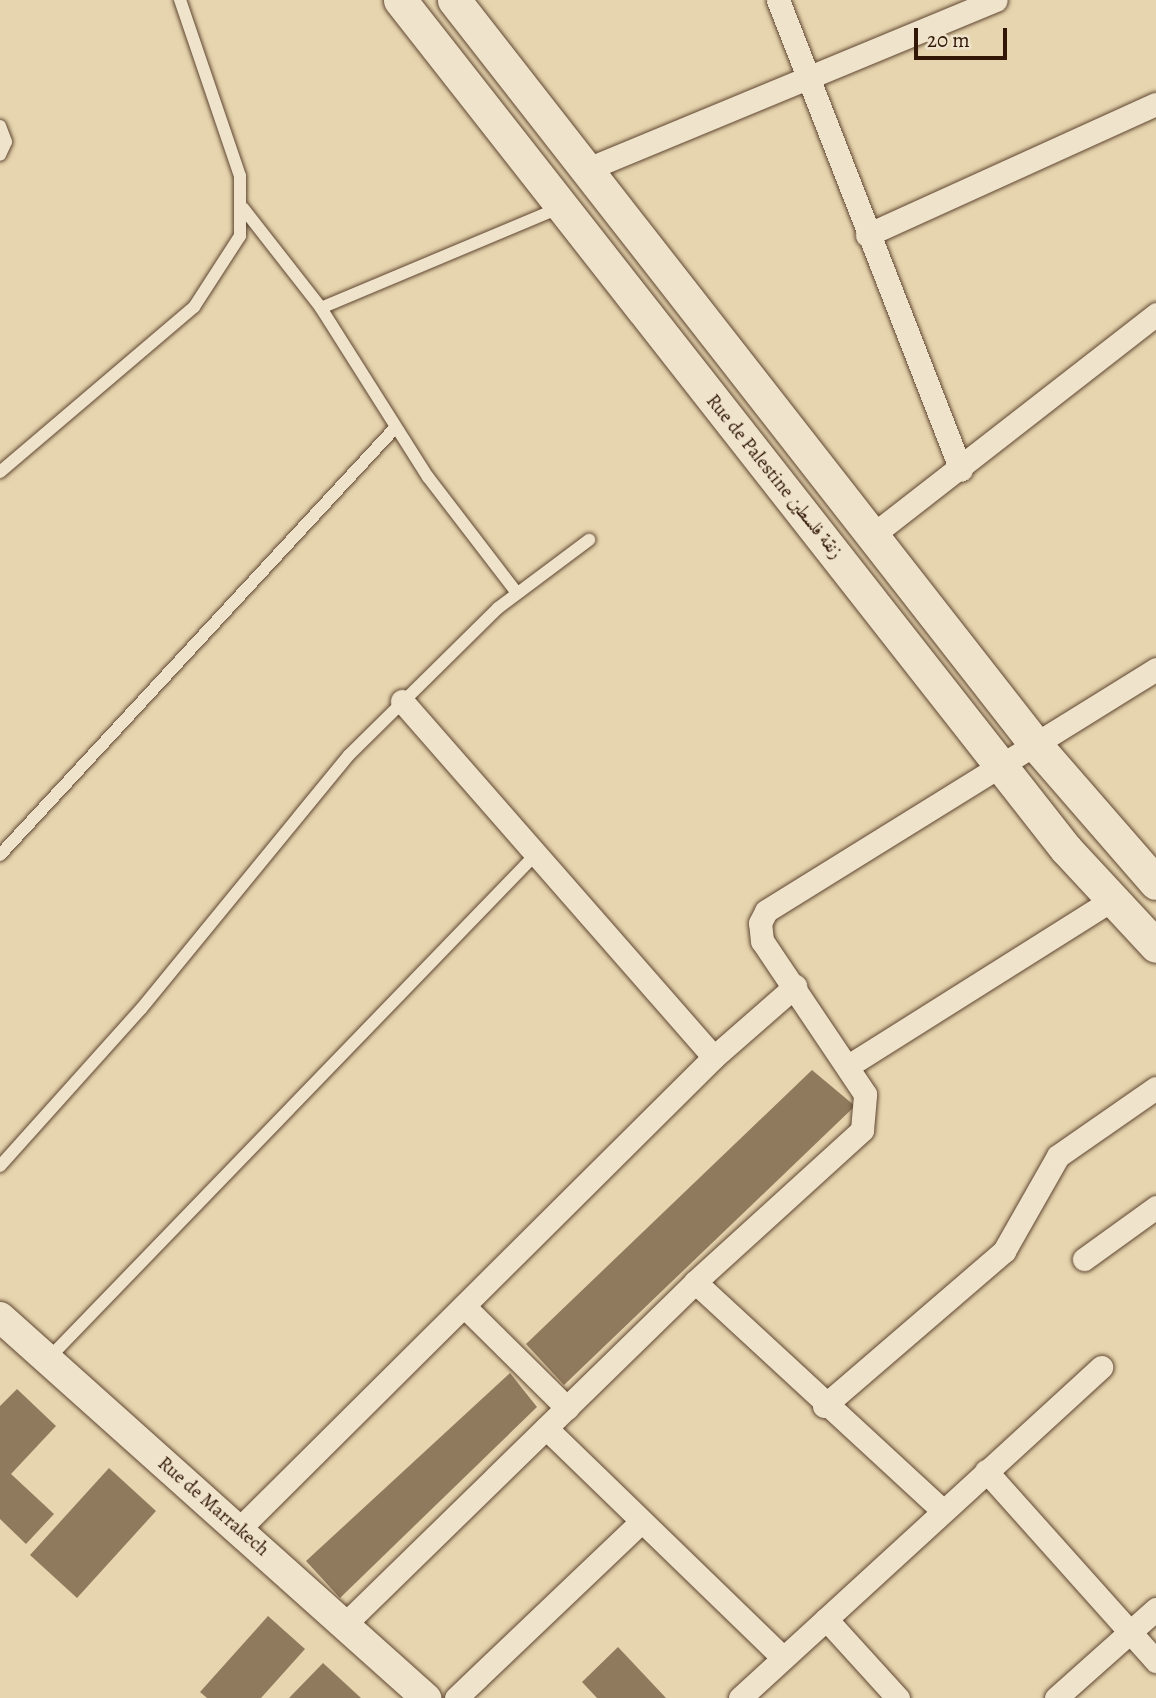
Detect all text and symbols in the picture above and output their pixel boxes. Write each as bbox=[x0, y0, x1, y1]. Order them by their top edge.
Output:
scale bar bbox=[918, 14, 1011, 58]
text: 20 m bbox=[927, 26, 970, 54]
street label: Rue de Palestine زنقة فلسطين bbox=[701, 390, 847, 564]
street label: Rue de Marrakech bbox=[153, 1453, 273, 1561]

